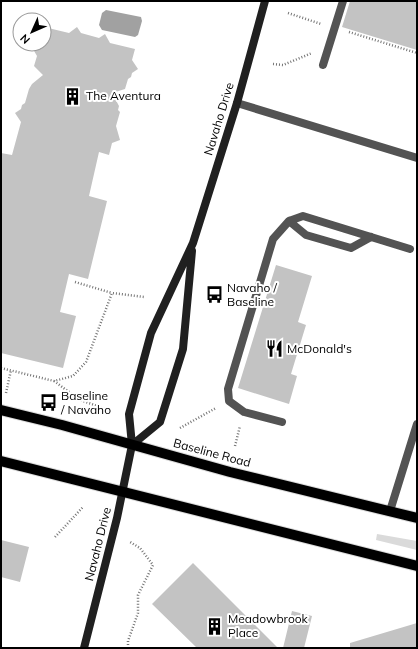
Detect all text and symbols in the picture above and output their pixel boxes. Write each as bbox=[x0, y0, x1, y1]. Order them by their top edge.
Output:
north arrow bbox=[12, 12, 52, 52]
text: N bbox=[17, 31, 33, 47]
street label: Navaho Drive bbox=[200, 81, 237, 157]
building icon: The Aventura bbox=[63, 86, 83, 106]
place label: The Aventura bbox=[86, 88, 161, 103]
place label: Navaho / Baseline bbox=[227, 280, 278, 309]
bus stop icon: Navaho / Baseline bbox=[204, 285, 224, 305]
restaurant icon: McDonald's bbox=[264, 339, 284, 359]
place label: McDonald's bbox=[287, 341, 352, 356]
place label: Baseline / Navaho bbox=[60, 388, 111, 417]
bus stop icon: Baseline / Navaho bbox=[38, 393, 58, 413]
street label: Baseline Road bbox=[172, 435, 253, 470]
street label: Navaho Drive bbox=[81, 505, 114, 582]
place label: Meadowbrook Place bbox=[228, 611, 309, 640]
building icon: Meadowbrook Place bbox=[205, 616, 225, 636]

